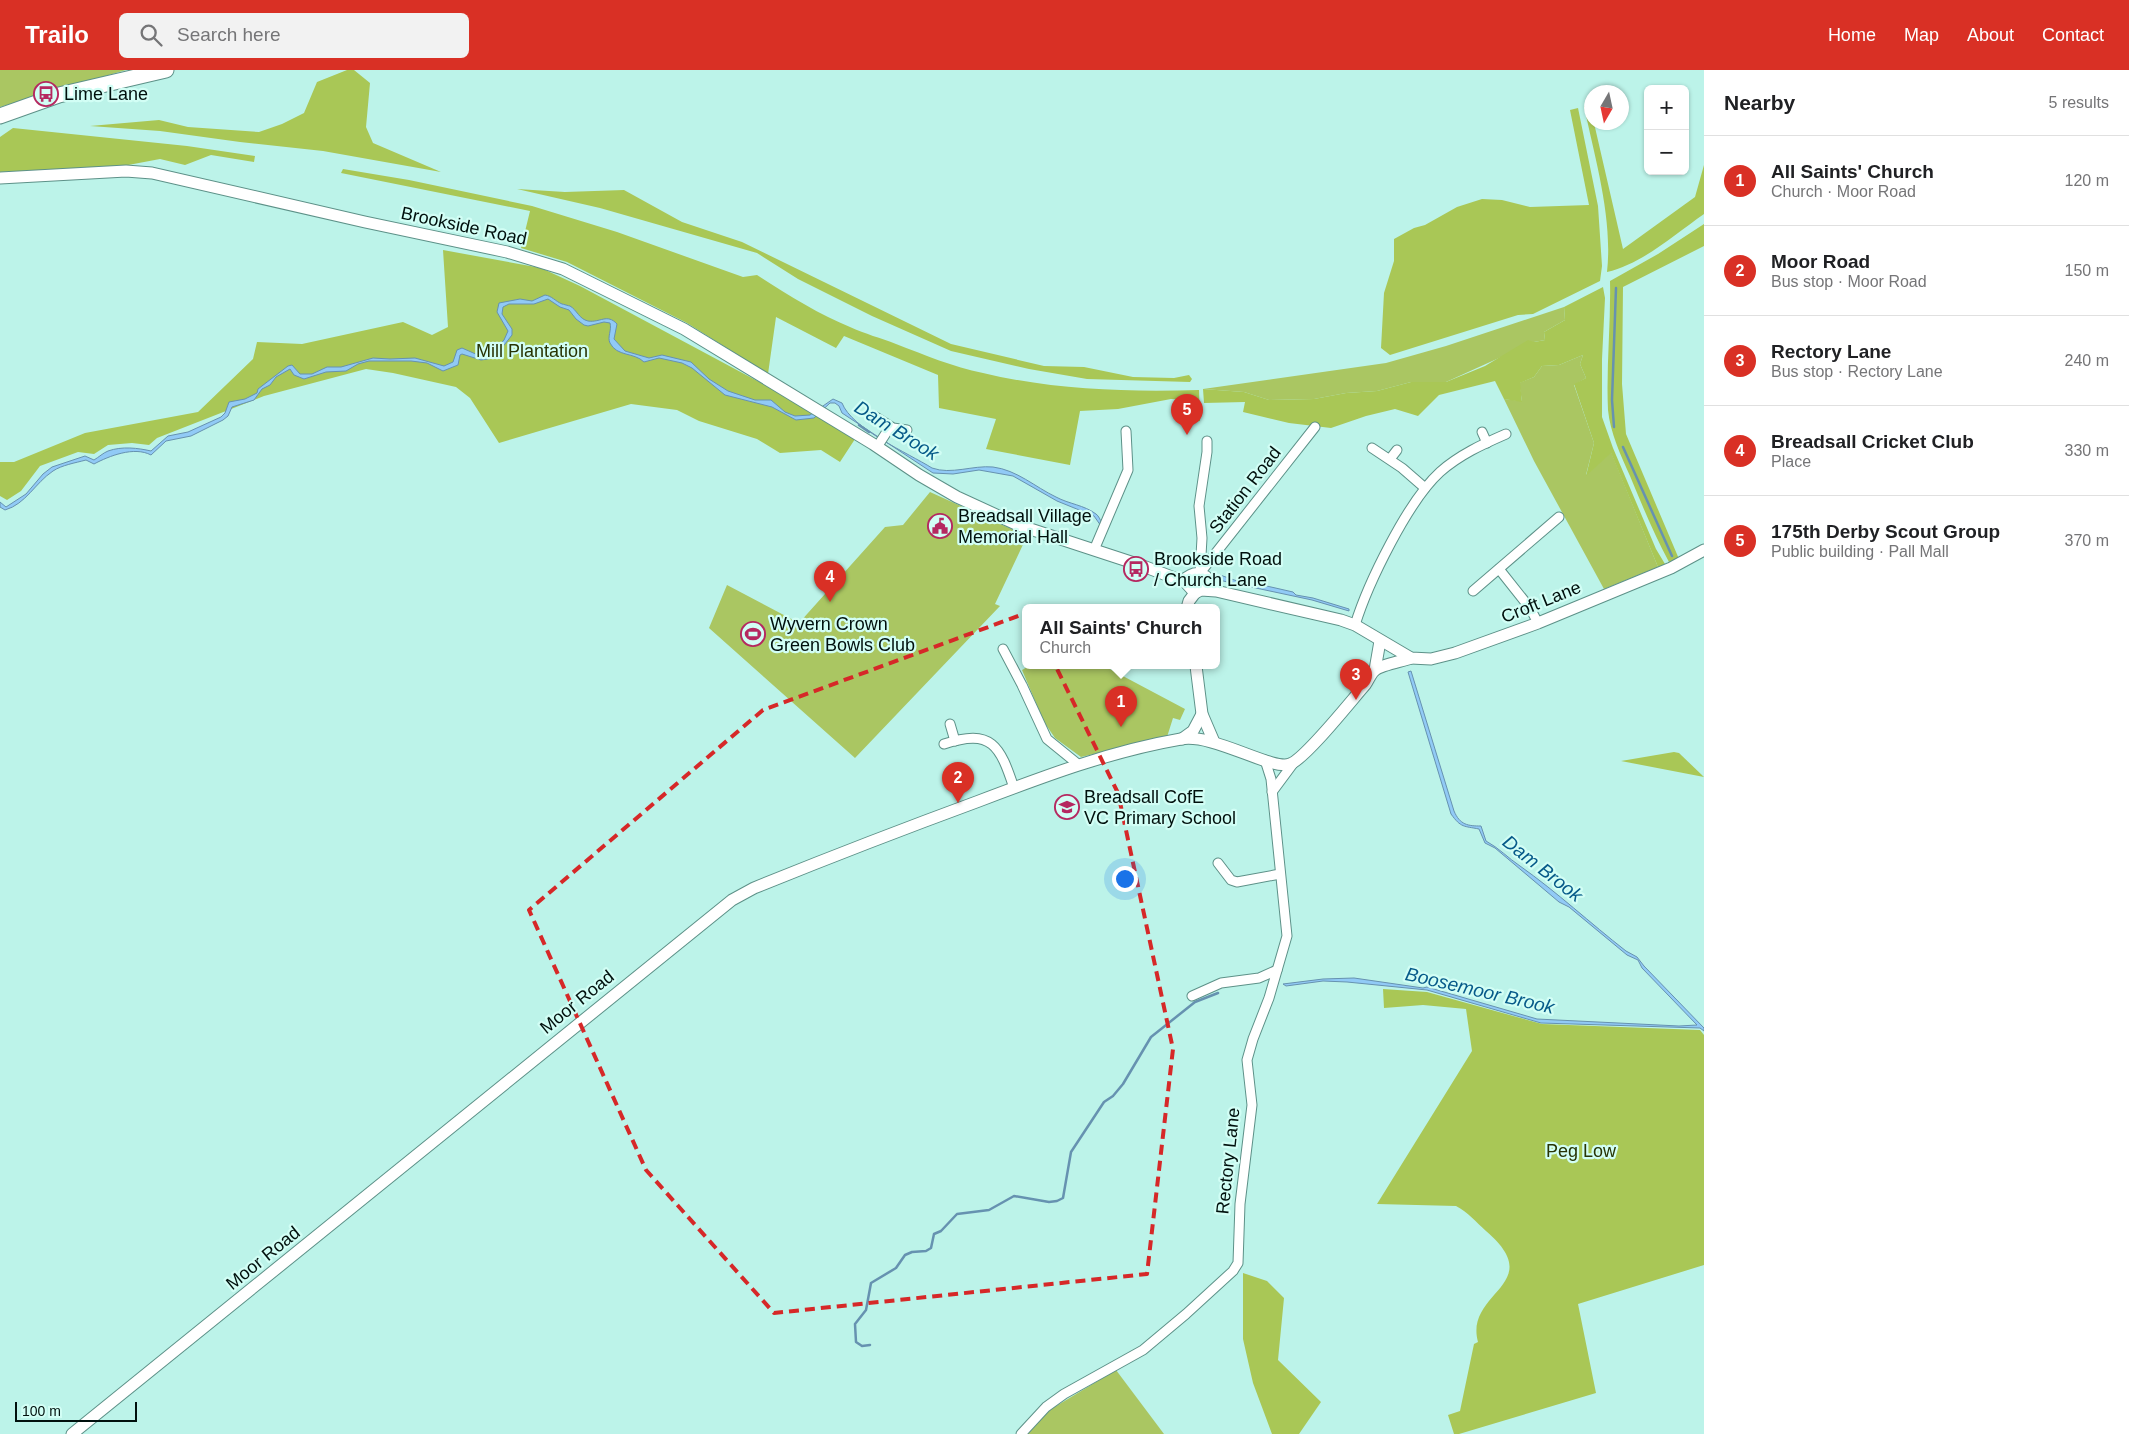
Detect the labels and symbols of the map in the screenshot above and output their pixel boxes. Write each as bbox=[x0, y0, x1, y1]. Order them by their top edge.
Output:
bus stop icon: Lime Lane bbox=[33, 81, 59, 107]
place label: Lime Lane bbox=[64, 84, 148, 104]
north arrow bbox=[1584, 85, 1629, 130]
street label: Brookside Road bbox=[399, 203, 529, 249]
park label: Mill Plantation bbox=[476, 341, 588, 361]
pin: 5 bbox=[1171, 394, 1203, 435]
water label: Dam Brook bbox=[851, 396, 944, 465]
street label: Station Road bbox=[1205, 443, 1285, 537]
place label: Breadsall Village Memorial Hall bbox=[958, 506, 1092, 547]
public building icon: Breadsall Village Memorial Hall bbox=[927, 513, 953, 539]
place label: Brookside Road / Church Lane bbox=[1154, 549, 1282, 590]
bus stop icon: Brookside Road / Church Lane bbox=[1123, 556, 1149, 582]
pin: 4 bbox=[814, 561, 846, 602]
street label: Croft Lane bbox=[1498, 577, 1584, 627]
place label: Wyvern Crown Green Bowls Club bbox=[770, 614, 915, 655]
sports icon: Wyvern Crown Green Bowls Club bbox=[740, 621, 766, 647]
pin: 3 bbox=[1340, 659, 1372, 700]
pin: 1 bbox=[1105, 686, 1137, 727]
pin: 2 bbox=[942, 762, 974, 803]
place label: Breadsall CofE VC Primary School bbox=[1084, 787, 1236, 828]
school or university icon: Breadsall CofE VC Primary School bbox=[1054, 794, 1080, 820]
water label: Dam Brook bbox=[1499, 831, 1588, 907]
your location bbox=[1112, 866, 1138, 892]
water label: Boosemoor Brook bbox=[1403, 963, 1558, 1018]
street label: Moor Road bbox=[536, 966, 618, 1038]
street label: Rectory Lane bbox=[1212, 1107, 1244, 1215]
park label: Peg Low bbox=[1546, 1141, 1617, 1161]
street label: Moor Road bbox=[222, 1222, 304, 1294]
scale bar bbox=[15, 1399, 138, 1422]

